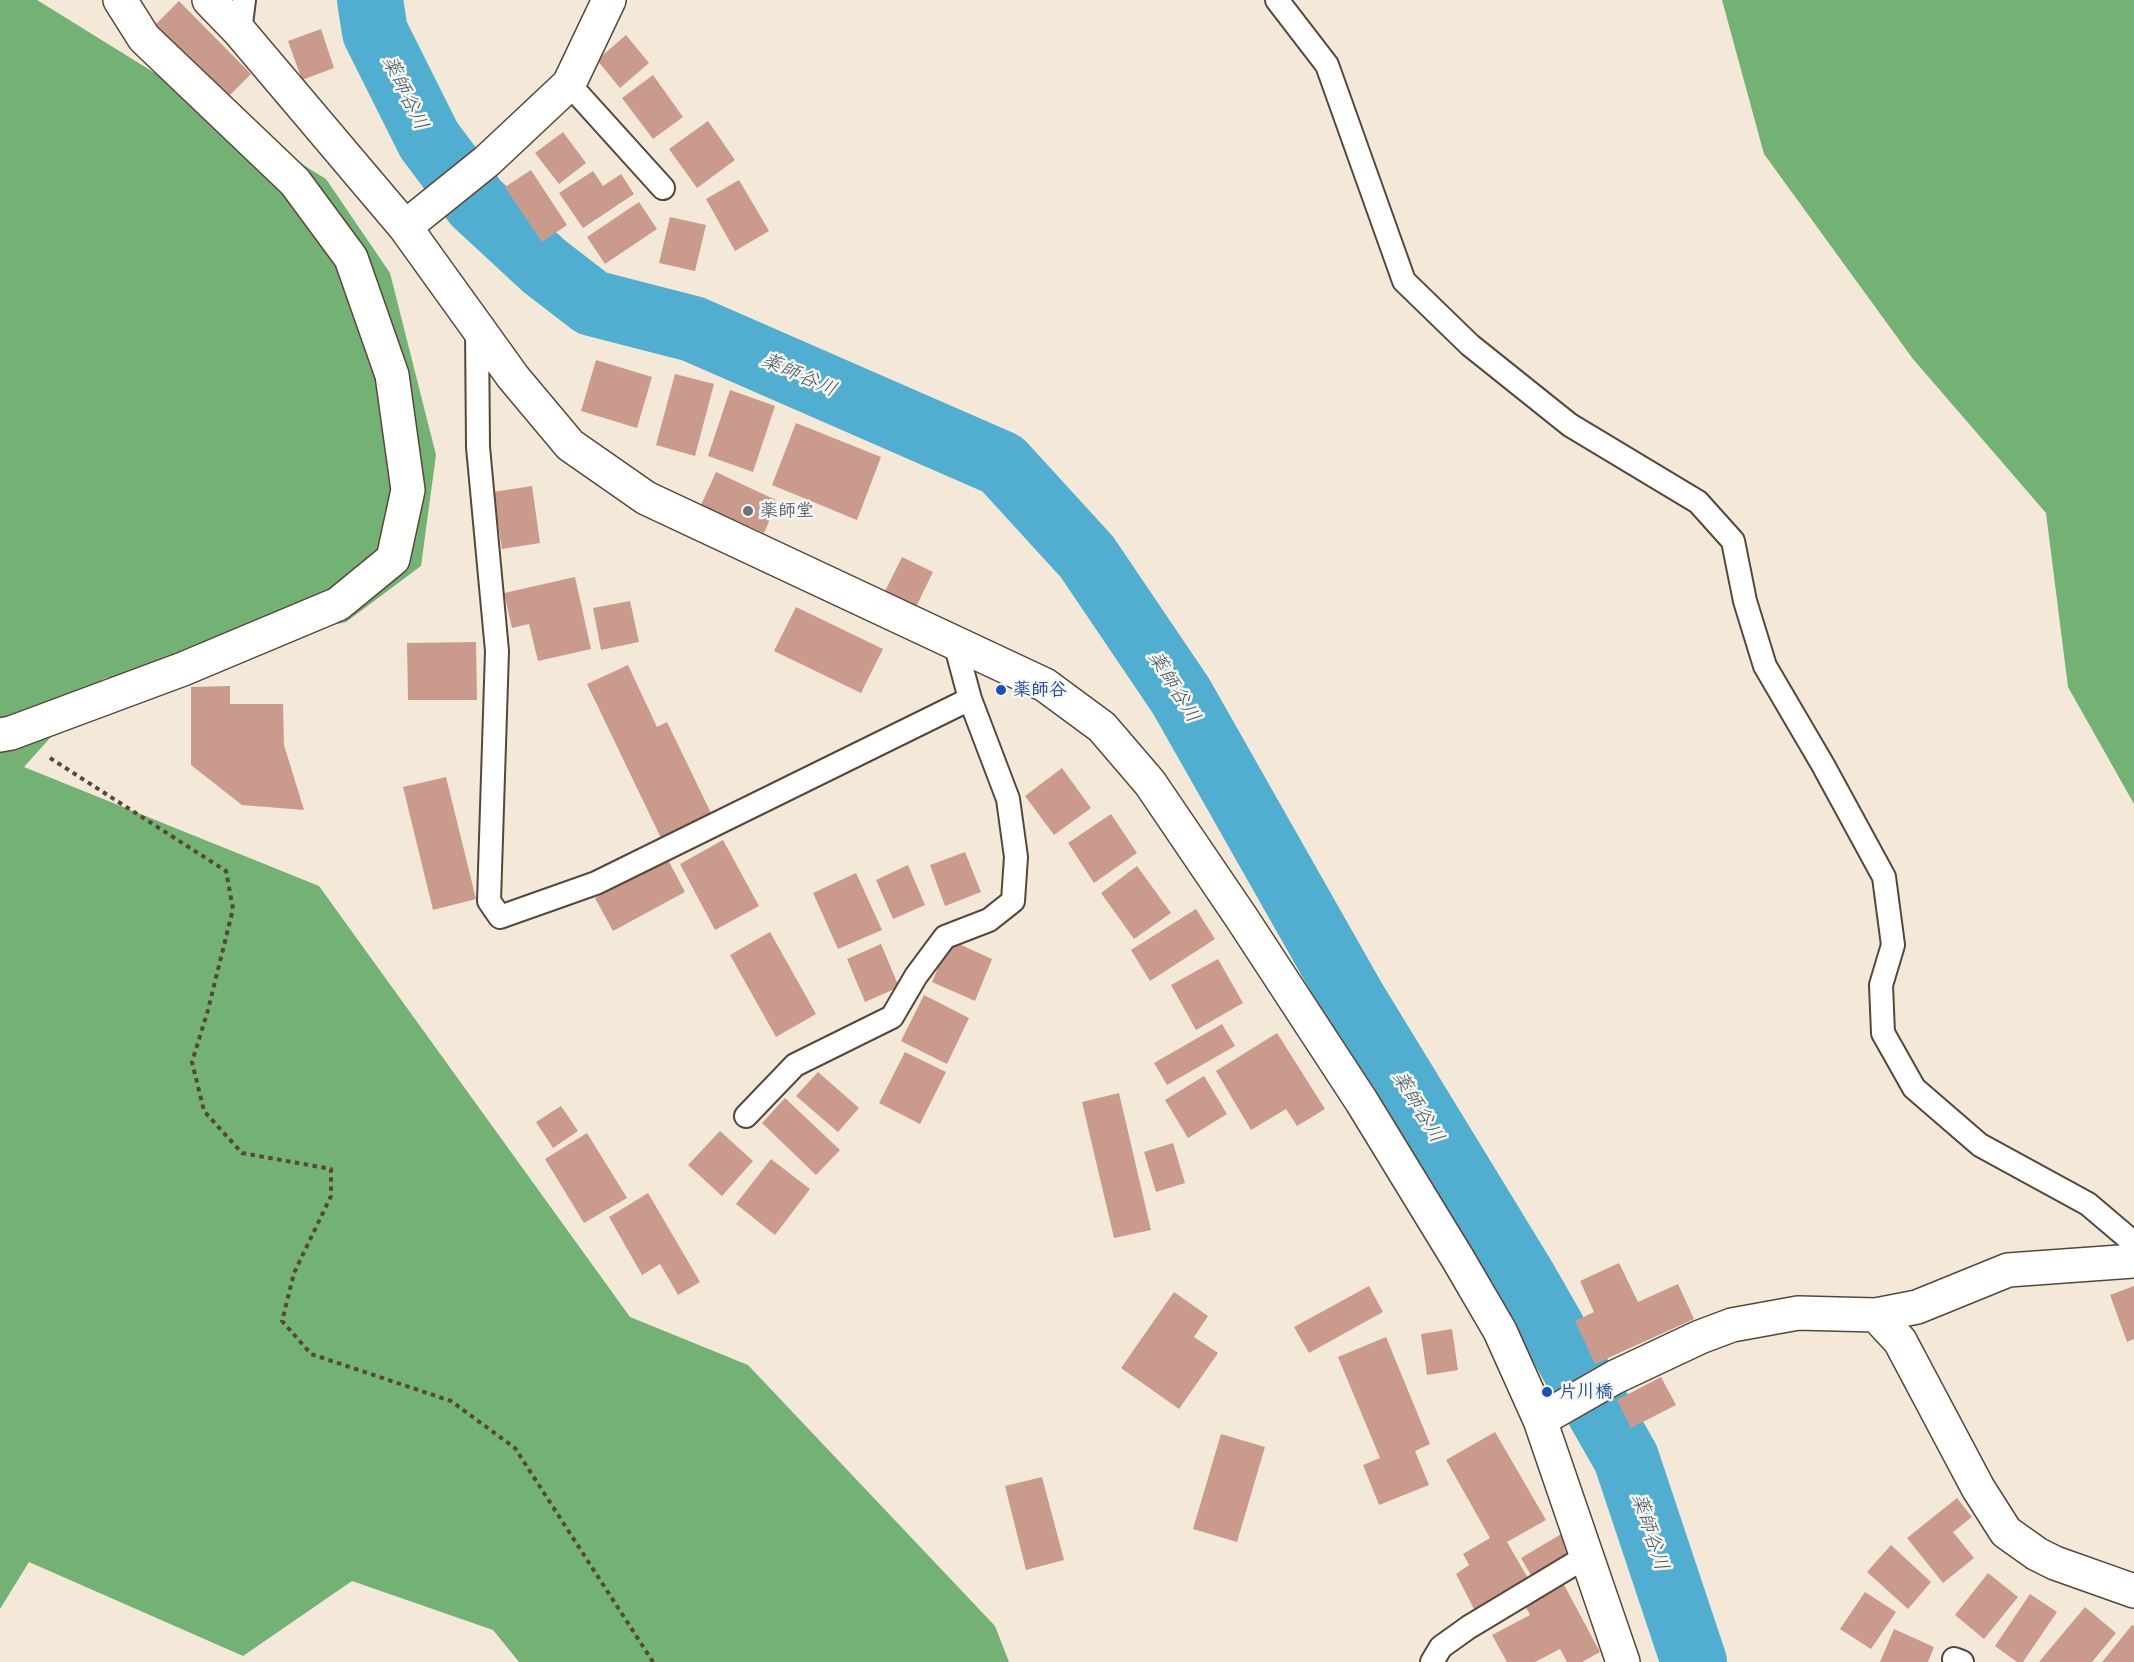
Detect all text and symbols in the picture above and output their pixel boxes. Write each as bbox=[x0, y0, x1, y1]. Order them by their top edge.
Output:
water label: 薬師谷川 bbox=[377, 52, 433, 134]
water label: 薬師谷川 bbox=[758, 348, 840, 402]
place label: 薬師堂 bbox=[760, 500, 814, 522]
marker: 薬師堂 bbox=[741, 504, 755, 518]
water label: 薬師谷川 bbox=[1143, 647, 1205, 727]
place label: 薬師谷 bbox=[1013, 679, 1067, 701]
marker: 薬師谷 bbox=[994, 683, 1008, 697]
water label: 薬師谷川 bbox=[1387, 1067, 1449, 1147]
place label: 片川橋 bbox=[1559, 1381, 1613, 1403]
marker: 片川橋 bbox=[1540, 1385, 1554, 1399]
water label: 薬師谷川 bbox=[1626, 1490, 1674, 1574]

